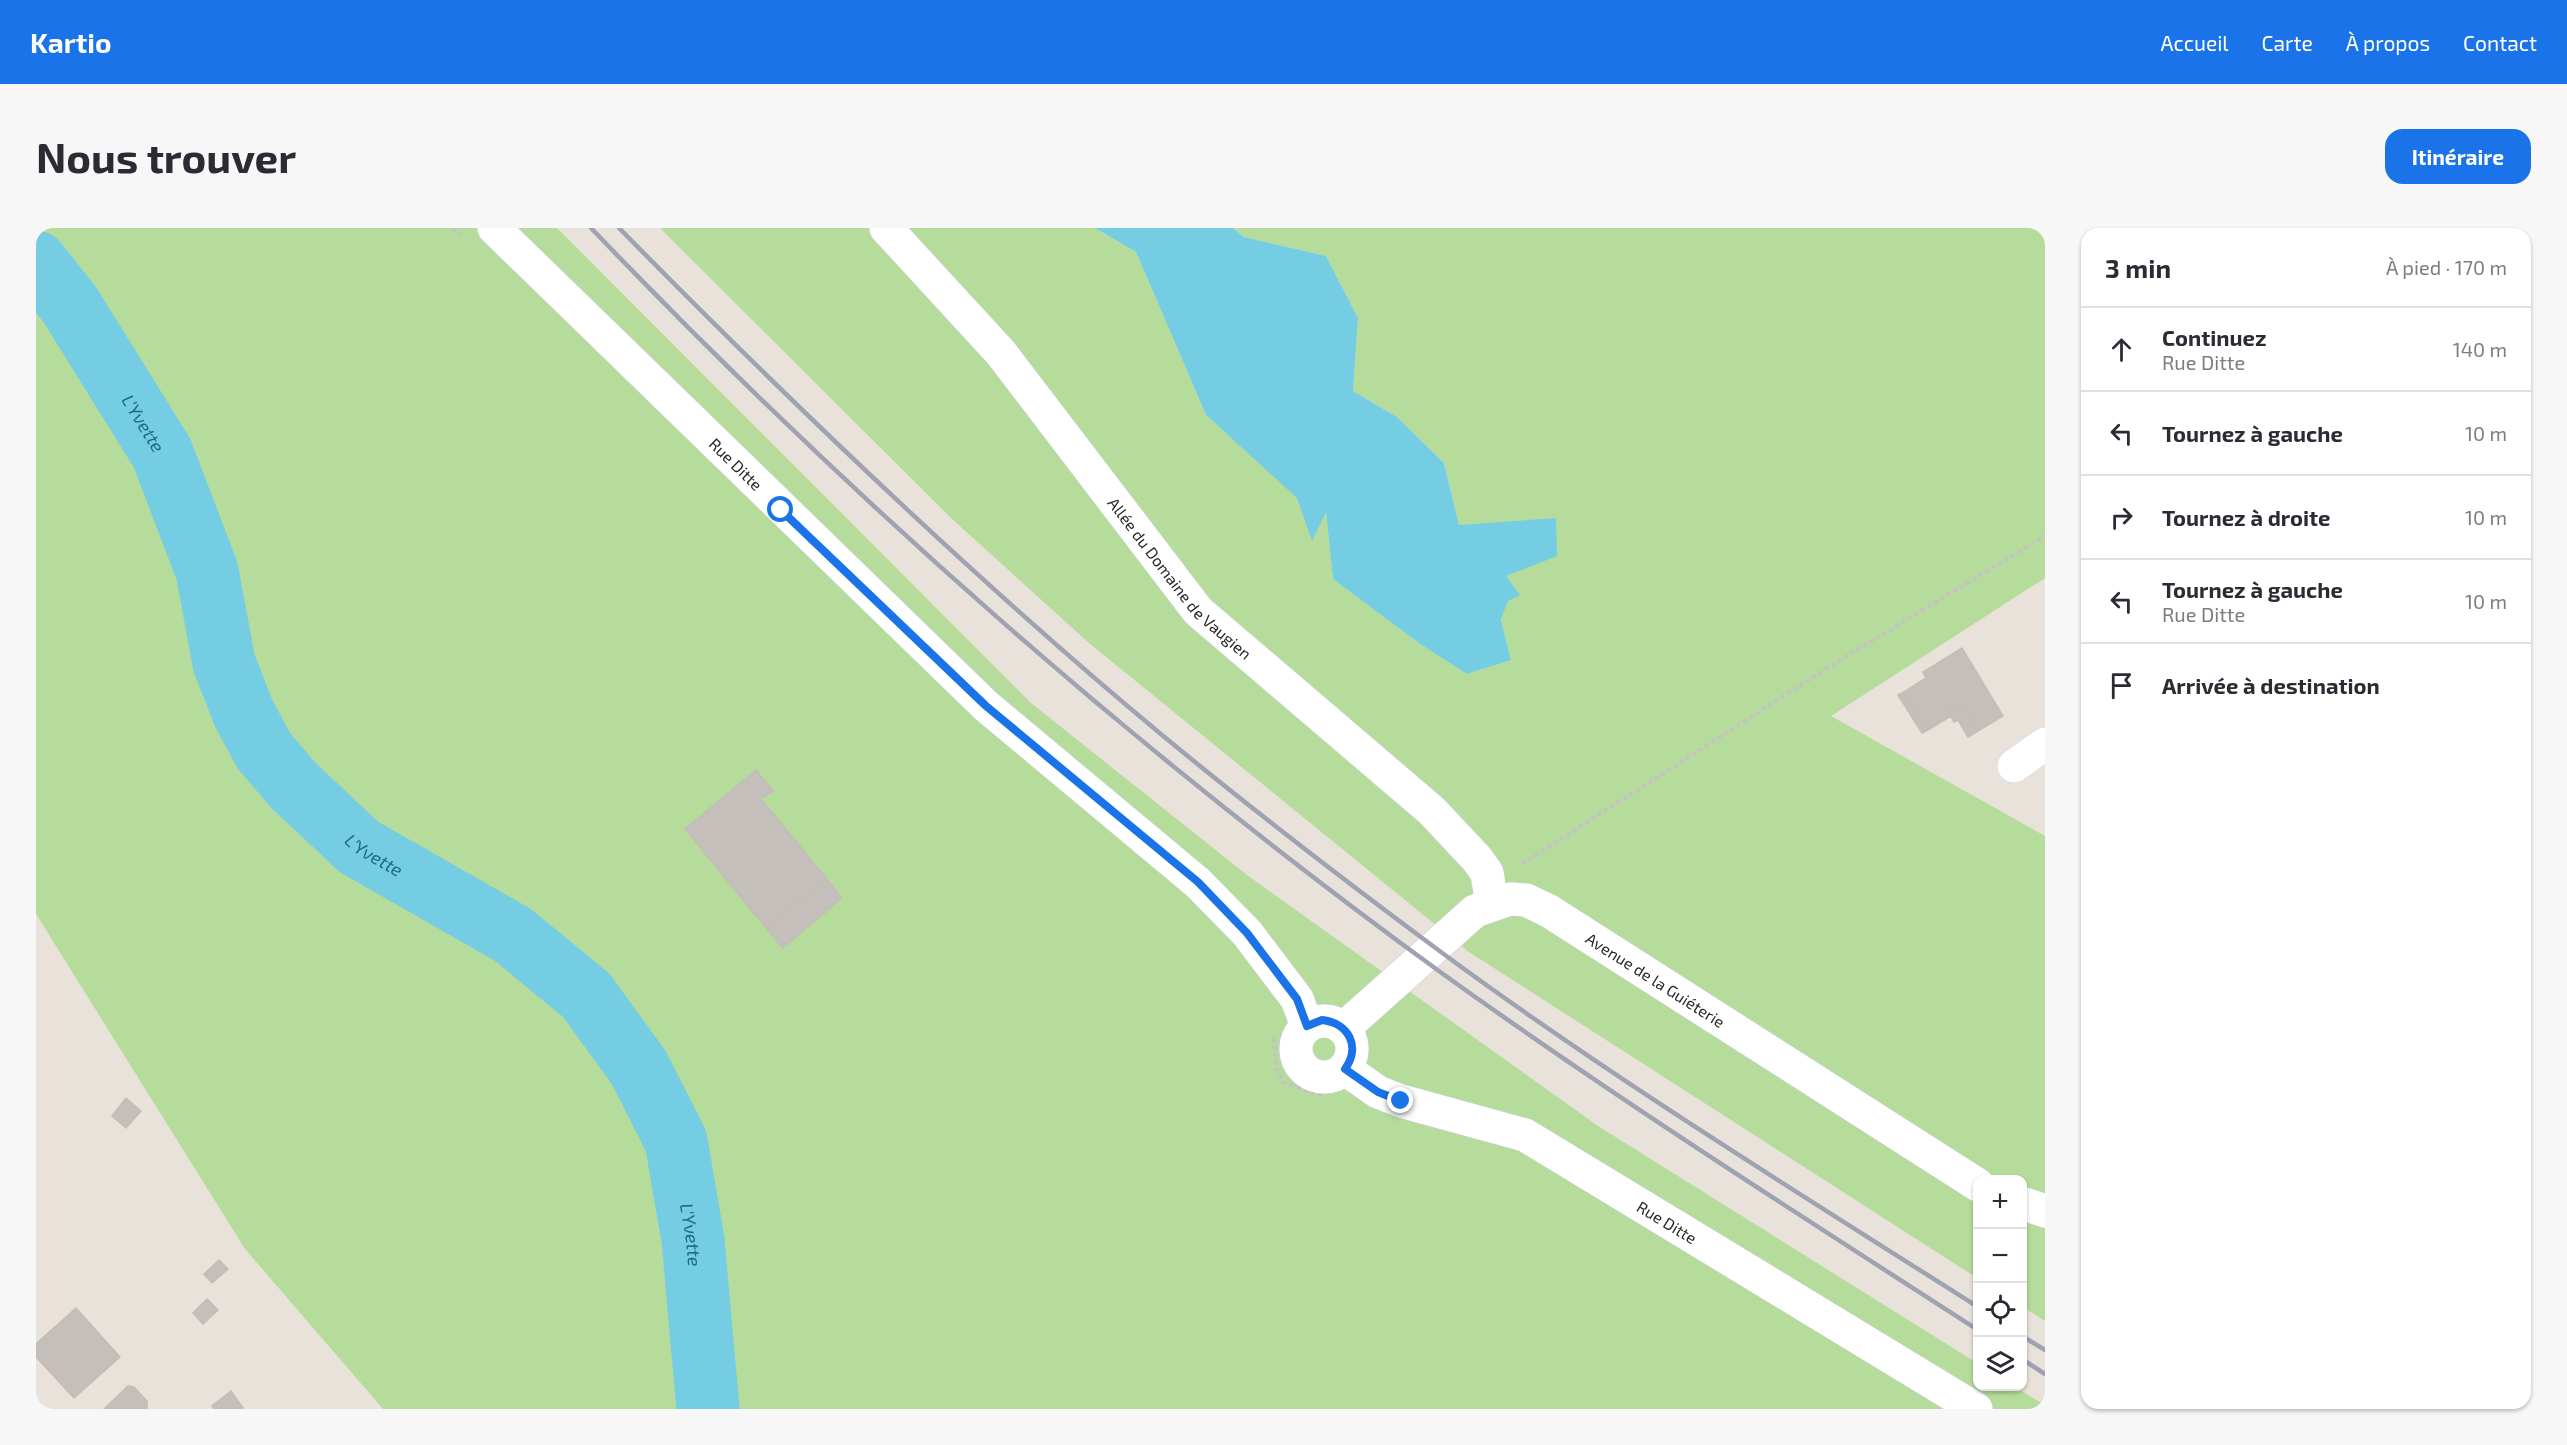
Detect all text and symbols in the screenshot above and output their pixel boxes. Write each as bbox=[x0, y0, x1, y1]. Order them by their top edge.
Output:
text: Kartio bbox=[30, 25, 111, 59]
text: Accueil bbox=[2160, 30, 2229, 55]
text: Carte bbox=[2262, 30, 2313, 55]
text: À propos bbox=[2346, 30, 2430, 55]
text: Contact bbox=[2463, 30, 2537, 55]
button: Itinéraire bbox=[2385, 129, 2531, 184]
text: Nous trouver bbox=[36, 131, 296, 181]
text: 3 min bbox=[2105, 252, 2171, 283]
text: À pied · 170 m bbox=[2386, 255, 2507, 279]
text: Continuez bbox=[2162, 324, 2266, 350]
icon: ahead bbox=[2105, 333, 2138, 366]
text: 140 m bbox=[2453, 337, 2507, 361]
text: Rue Ditte bbox=[2162, 350, 2245, 374]
water label: L'Yvette bbox=[117, 390, 170, 456]
icon: left bbox=[2105, 417, 2138, 450]
text: Tournez à gauche bbox=[2162, 420, 2343, 446]
text: 10 m bbox=[2465, 421, 2507, 445]
street label: Rue Ditte bbox=[706, 434, 767, 494]
street label: Allée du Domaine de Vaugien bbox=[1105, 493, 1256, 662]
route start bbox=[767, 496, 793, 522]
icon: right bbox=[2105, 501, 2138, 534]
text: Tournez à droite bbox=[2162, 504, 2331, 530]
text: 10 m bbox=[2465, 505, 2507, 529]
text: Tournez à gauche bbox=[2162, 576, 2343, 602]
icon: left bbox=[2105, 585, 2138, 618]
text: 10 m bbox=[2465, 589, 2507, 613]
text: Rue Ditte bbox=[2162, 602, 2245, 626]
icon: arrive bbox=[2105, 669, 2138, 702]
text: Arrivée à destination bbox=[2162, 672, 2380, 698]
water label: L'Yvette bbox=[341, 829, 407, 881]
street label: Avenue de la Guiéterie bbox=[1583, 928, 1729, 1031]
route end bbox=[1387, 1087, 1413, 1113]
map controls bbox=[1973, 1175, 2027, 1391]
button: + bbox=[1973, 1175, 2027, 1229]
street label: Rue Ditte bbox=[1634, 1196, 1701, 1247]
water label: L'Yvette bbox=[676, 1201, 706, 1268]
button: − bbox=[1973, 1229, 2027, 1283]
button: locate bbox=[1973, 1283, 2027, 1337]
button: layers bbox=[1973, 1337, 2027, 1391]

